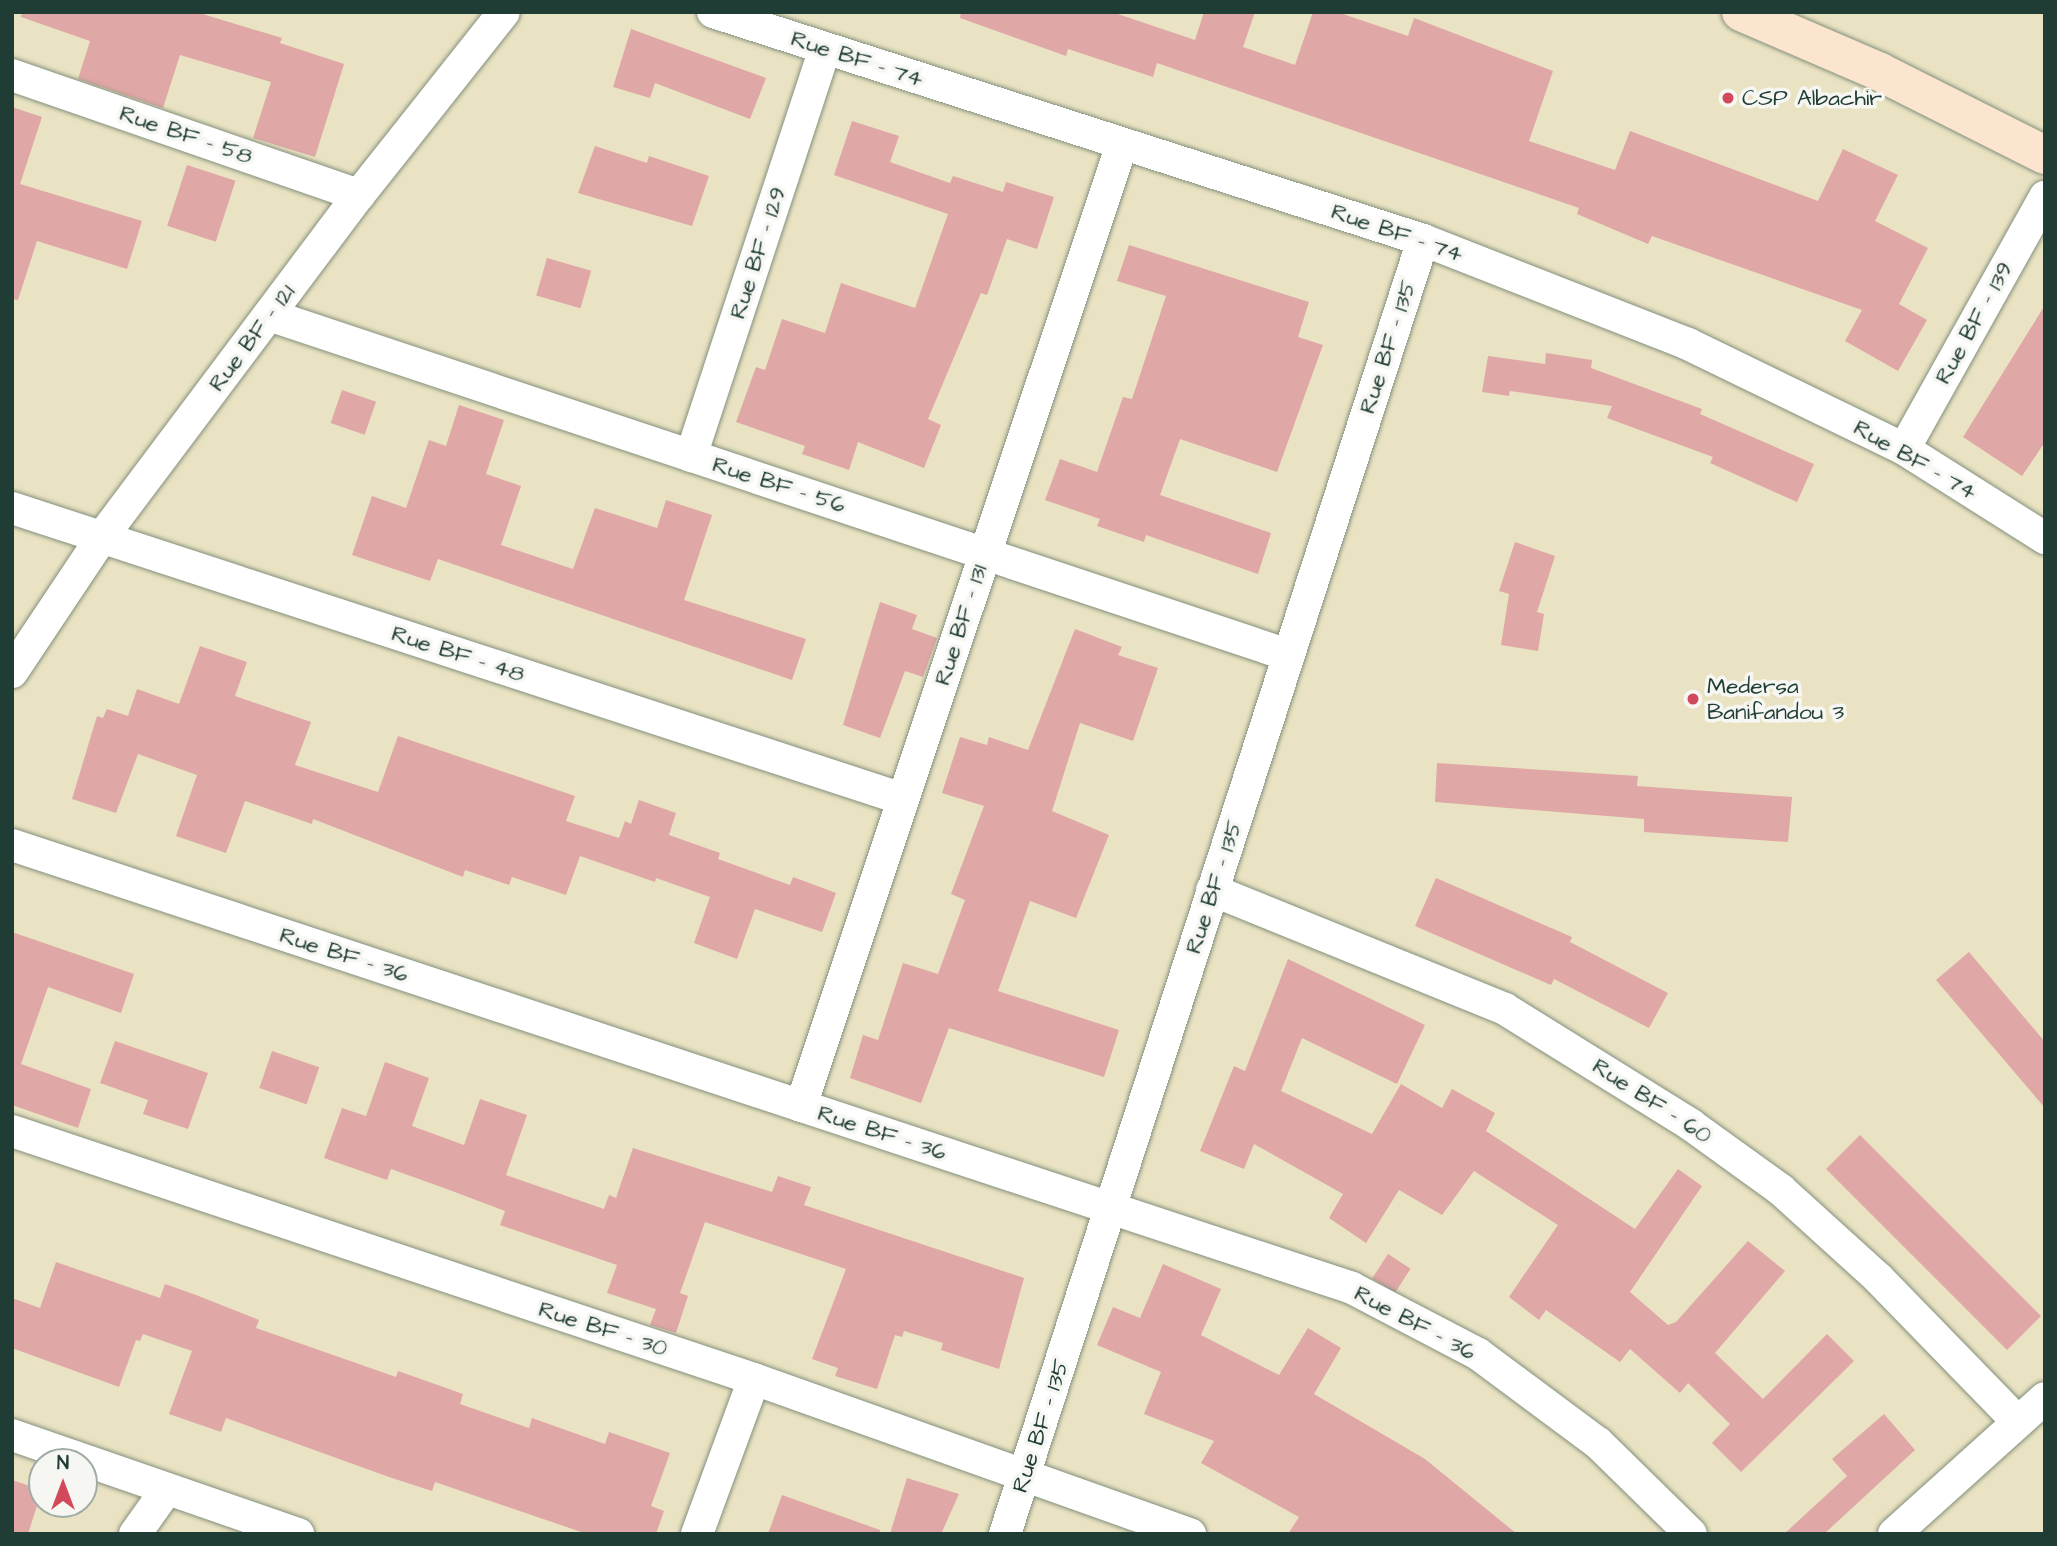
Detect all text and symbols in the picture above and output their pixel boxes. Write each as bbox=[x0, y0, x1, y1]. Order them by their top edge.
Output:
street label: Rue BF - 74 bbox=[787, 25, 927, 93]
place label: CSP Albachir bbox=[1742, 84, 1882, 112]
marker: CSP Albachir bbox=[1720, 90, 1736, 106]
street label: Rue BF - 58 bbox=[116, 99, 256, 171]
street label: Rue BF - 129 bbox=[724, 184, 792, 322]
street label: Rue BF - 74 bbox=[1328, 198, 1466, 268]
street label: Rue BF - 139 bbox=[1929, 257, 2019, 389]
street label: Rue BF - 135 bbox=[1353, 277, 1423, 417]
street label: Rue BF - 121 bbox=[203, 279, 301, 397]
street label: Rue BF - 74 bbox=[1849, 414, 1981, 506]
street label: Rue BF - 56 bbox=[709, 451, 849, 519]
street label: Rue BF - 131 bbox=[929, 561, 993, 689]
street label: Rue BF - 48 bbox=[388, 620, 528, 688]
place label: Medersa Banifandou 3 bbox=[1707, 672, 1844, 726]
marker: Medersa Banifandou 3 bbox=[1685, 691, 1701, 707]
street label: Rue BF - 135 bbox=[1179, 817, 1249, 957]
street label: Rue BF - 36 bbox=[276, 921, 412, 989]
street label: Rue BF - 60 bbox=[1587, 1052, 1717, 1150]
street label: Rue BF - 36 bbox=[814, 1099, 950, 1167]
street label: Rue BF - 36 bbox=[1350, 1279, 1480, 1367]
street label: Rue BF - 30 bbox=[535, 1295, 671, 1363]
street label: Rue BF - 135 bbox=[1006, 1356, 1076, 1496]
north arrow bbox=[28, 1448, 98, 1518]
text: N bbox=[57, 1450, 69, 1477]

